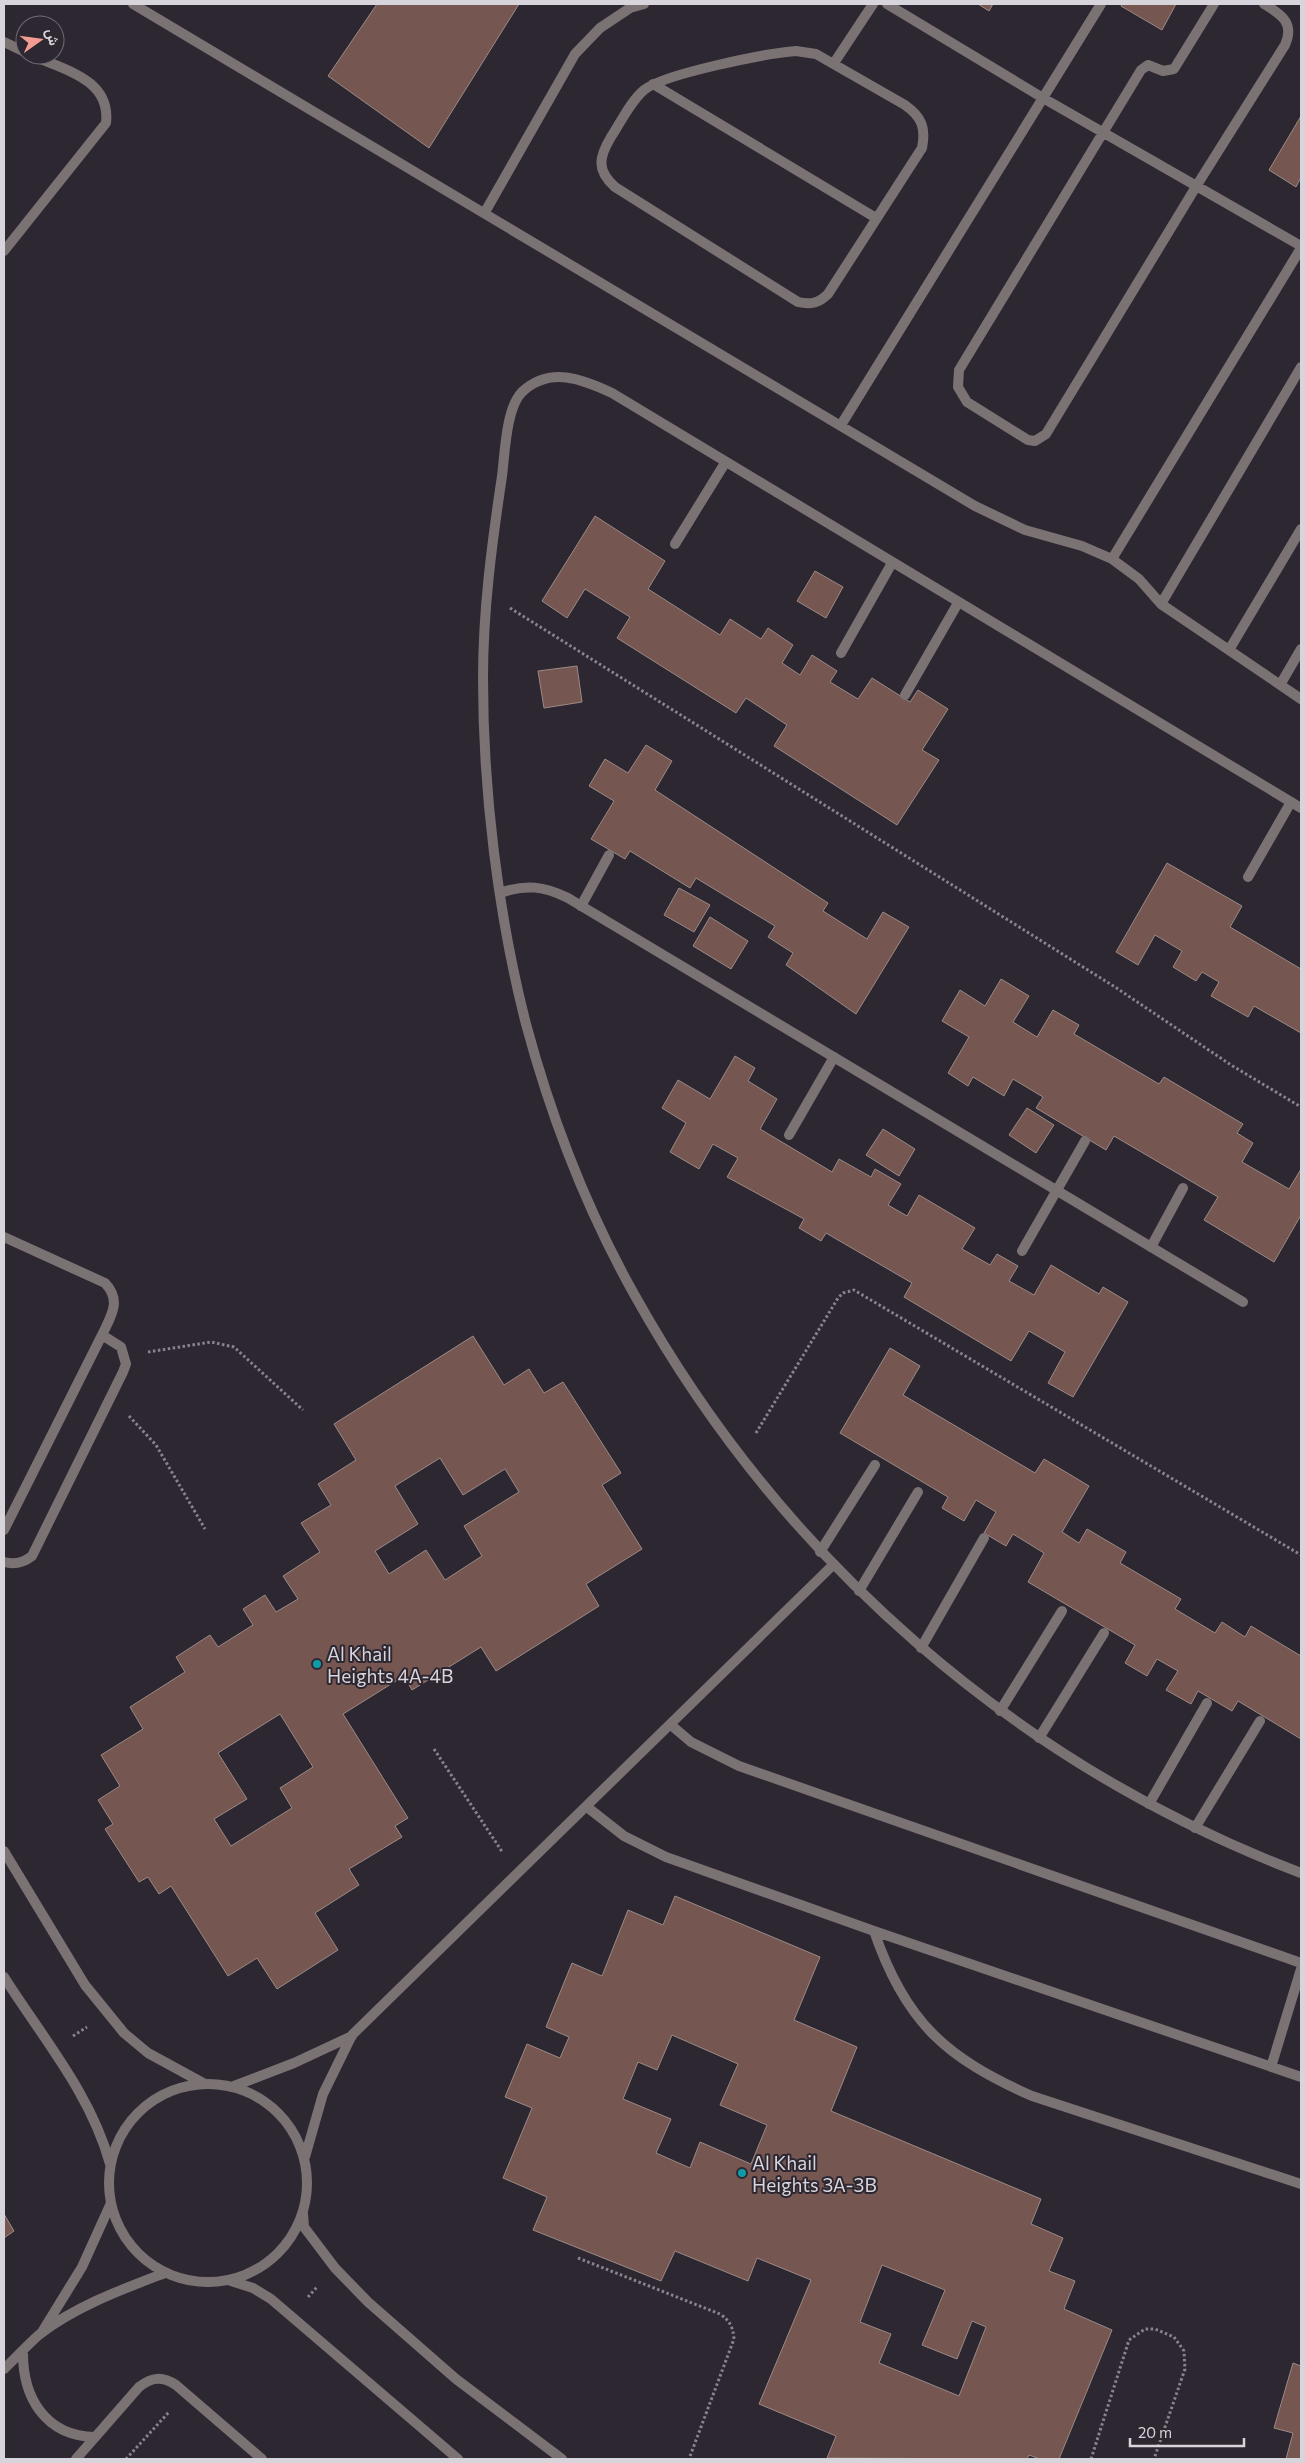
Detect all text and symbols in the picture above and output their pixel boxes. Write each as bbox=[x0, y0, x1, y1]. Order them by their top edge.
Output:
north arrow bbox=[15, 15, 65, 65]
text: ش bbox=[42, 27, 63, 47]
place label: Al Khail Heights 4A-4B bbox=[327, 1642, 453, 1687]
marker: Al Khail Heights 4A-4B bbox=[311, 1658, 323, 1670]
place label: Al Khail Heights 3A-3B bbox=[752, 2151, 877, 2196]
marker: Al Khail Heights 3A-3B bbox=[736, 2167, 748, 2179]
scale bar bbox=[1130, 2416, 1244, 2448]
text: 20 m bbox=[1138, 2423, 1172, 2441]

